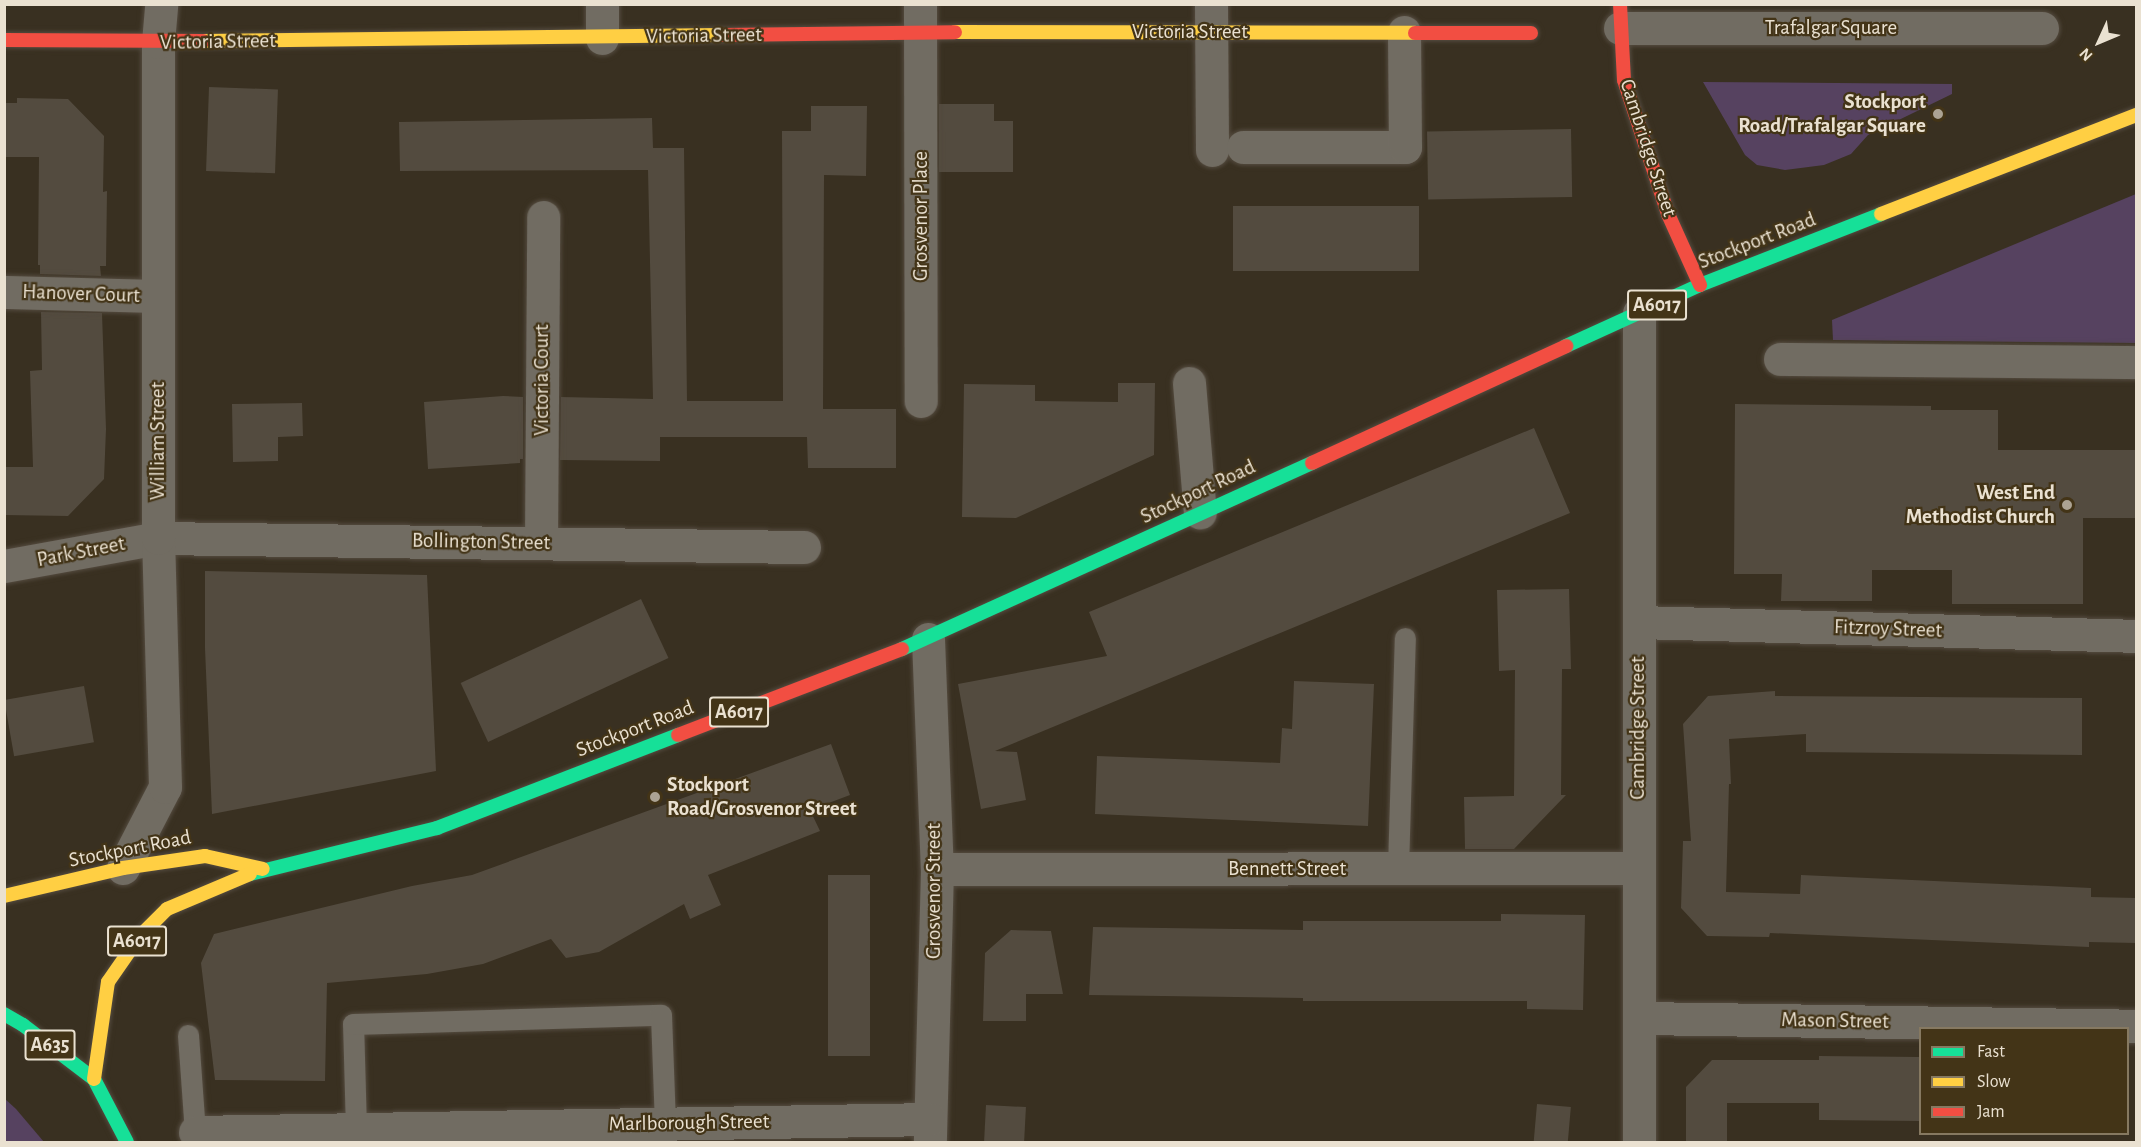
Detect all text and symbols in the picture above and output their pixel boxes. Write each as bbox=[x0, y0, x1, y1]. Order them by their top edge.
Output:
north arrow bbox=[2069, 12, 2129, 72]
street label: Trafalgar Square bbox=[1765, 15, 1897, 41]
street label: Victoria Street bbox=[1132, 19, 1248, 45]
street label: Victoria Street bbox=[646, 22, 762, 50]
street label: Victoria Street bbox=[160, 28, 276, 56]
text: N bbox=[2076, 45, 2096, 64]
street label: Cambridge Street bbox=[1614, 76, 1682, 220]
place label: Stockport Road/Trafalgar Square bbox=[1738, 89, 1926, 139]
marker: Stockport Road/Trafalgar Square bbox=[1931, 107, 1945, 121]
street label: Grosvenor Place bbox=[908, 151, 934, 281]
street label: Stockport Road bbox=[1695, 207, 1819, 275]
street label: Hanover Court bbox=[22, 279, 140, 309]
road number: A6017 bbox=[1627, 288, 1687, 322]
street label: Victoria Court bbox=[529, 324, 555, 436]
street label: William Street bbox=[145, 382, 171, 500]
street label: Stockport Road bbox=[1137, 454, 1259, 530]
place label: West End Methodist Church bbox=[1906, 480, 2055, 530]
marker: West End Methodist Church bbox=[2060, 498, 2074, 512]
street label: Bollington Street bbox=[412, 528, 550, 556]
street label: Park Street bbox=[35, 531, 127, 573]
street label: Fitzroy Street bbox=[1833, 615, 1943, 643]
street label: Cambridge Street bbox=[1625, 656, 1651, 800]
street label: Stockport Road bbox=[573, 695, 697, 763]
road number: A6017 bbox=[709, 695, 769, 729]
place label: Stockport Road/Grosvenor Street bbox=[667, 772, 857, 822]
marker: Stockport Road/Grosvenor Street bbox=[648, 790, 662, 804]
street label: Grosvenor Street bbox=[921, 823, 947, 959]
street label: Stockport Road bbox=[67, 825, 193, 873]
street label: Bennett Street bbox=[1228, 856, 1346, 882]
road number: A6017 bbox=[107, 924, 167, 958]
street label: Mason Street bbox=[1781, 1007, 1889, 1035]
legend bbox=[1919, 1027, 2129, 1135]
road number: A635 bbox=[25, 1028, 76, 1062]
text: Fast bbox=[1977, 1043, 2005, 1061]
text: Slow bbox=[1977, 1073, 2010, 1091]
text: Jam bbox=[1977, 1103, 2005, 1121]
street label: Marlborough Street bbox=[609, 1109, 769, 1137]

